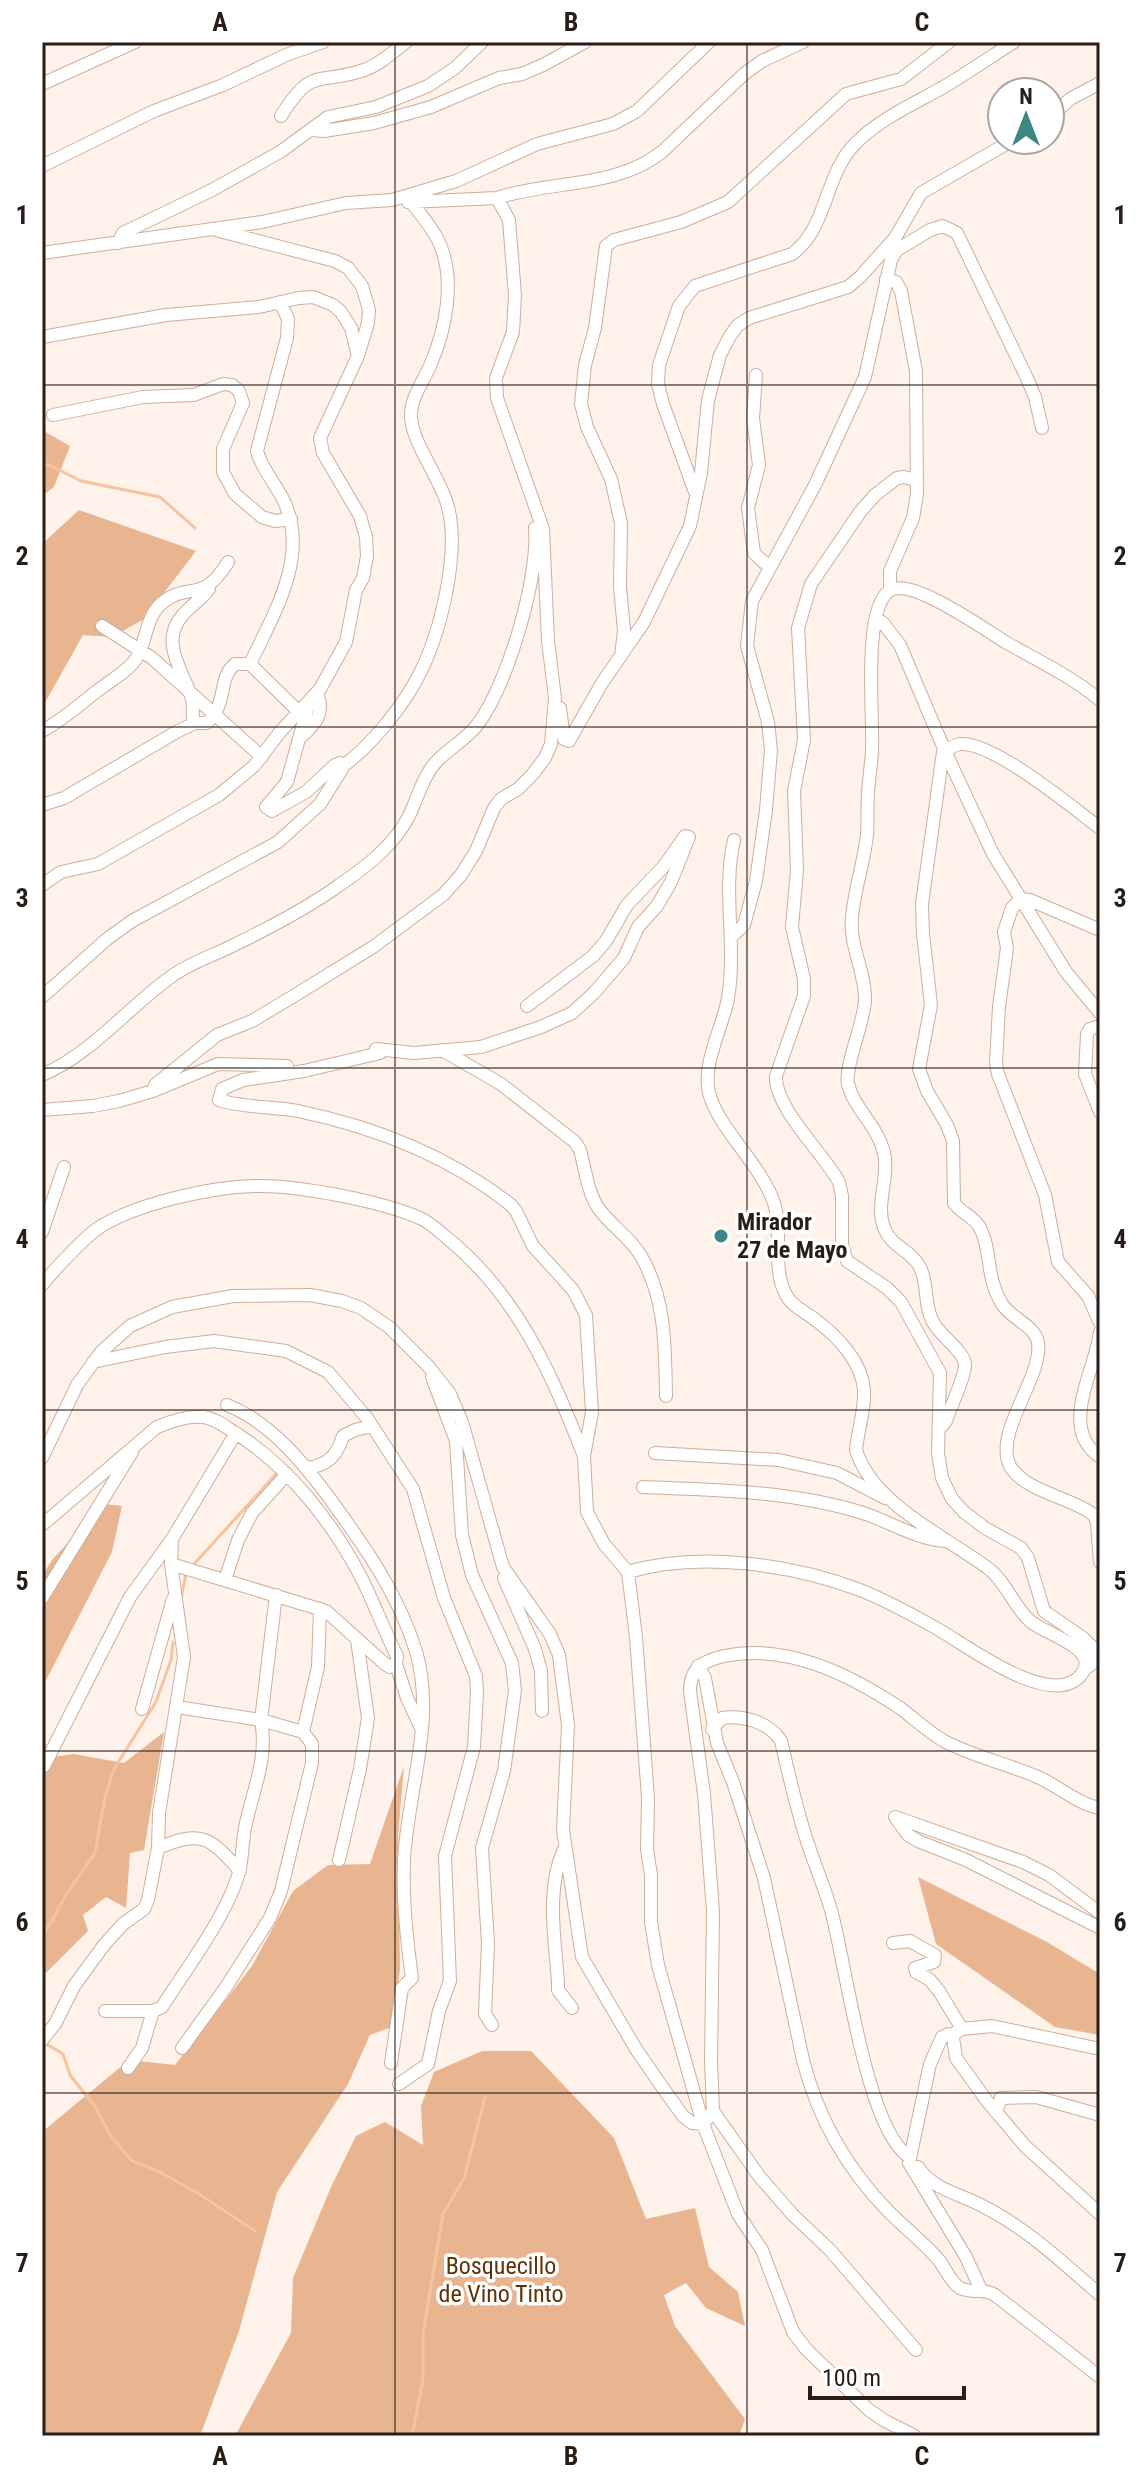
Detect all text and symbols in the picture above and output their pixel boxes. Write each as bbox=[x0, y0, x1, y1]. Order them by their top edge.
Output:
text: A bbox=[212, 7, 228, 37]
text: B bbox=[564, 7, 578, 37]
text: C bbox=[915, 7, 930, 37]
north arrow bbox=[986, 76, 1066, 156]
text: N bbox=[1019, 84, 1033, 109]
text: 1 bbox=[15, 200, 29, 230]
text: 1 bbox=[1113, 200, 1127, 230]
text: 2 bbox=[15, 541, 29, 571]
text: 2 bbox=[1113, 541, 1127, 571]
text: 3 bbox=[15, 883, 29, 913]
text: 3 bbox=[1113, 883, 1127, 913]
place label: Mirador 27 de Mayo bbox=[737, 1208, 848, 1264]
text: 4 bbox=[15, 1224, 29, 1254]
text: 4 bbox=[1113, 1224, 1127, 1254]
marker: Mirador 27 de Mayo bbox=[712, 1227, 730, 1245]
text: 5 bbox=[15, 1566, 29, 1596]
text: 5 bbox=[1113, 1566, 1127, 1596]
text: 6 bbox=[15, 1907, 29, 1937]
text: 6 bbox=[1113, 1907, 1127, 1937]
text: 7 bbox=[15, 2248, 29, 2278]
text: 7 bbox=[1113, 2248, 1127, 2278]
park label: Bosquecillo de Vino Tinto bbox=[439, 2252, 563, 2308]
scale bar bbox=[810, 2350, 964, 2400]
text: 100 m bbox=[822, 2364, 881, 2392]
text: A bbox=[212, 2441, 228, 2471]
text: B bbox=[564, 2441, 578, 2471]
text: C bbox=[915, 2441, 930, 2471]

